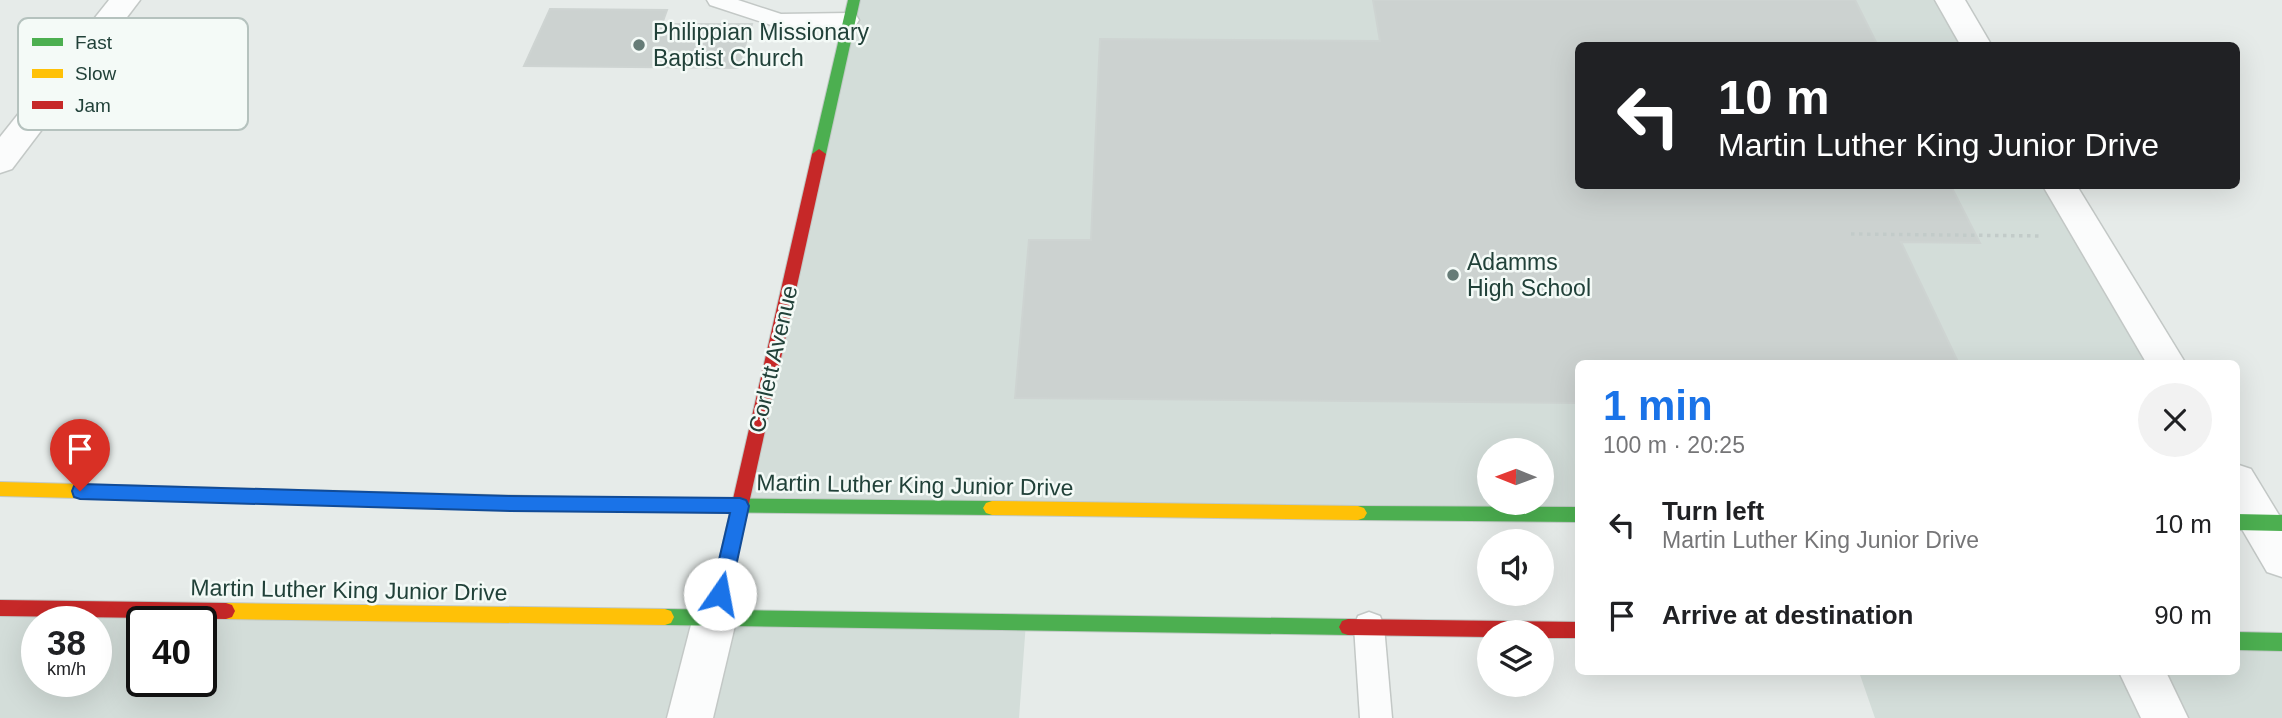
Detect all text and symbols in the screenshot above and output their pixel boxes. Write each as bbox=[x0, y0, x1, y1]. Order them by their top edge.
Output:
legend bbox=[18, 18, 248, 130]
place label: Philippian Missionary Baptist Church bbox=[653, 19, 870, 71]
text: Fast bbox=[75, 32, 113, 53]
marker: Philippian Missionary Baptist Church bbox=[631, 37, 647, 53]
text: Slow bbox=[75, 63, 116, 84]
icon: left bbox=[1603, 70, 1694, 161]
text: 10 m bbox=[1718, 70, 1830, 124]
text: Jam bbox=[75, 95, 111, 116]
text: Martin Luther King Junior Drive bbox=[1718, 127, 2159, 163]
place label: Adamms High School bbox=[1467, 249, 1591, 301]
marker: Adamms High School bbox=[1445, 267, 1461, 283]
street label: Corlett Avenue bbox=[743, 283, 803, 435]
text: 1 min bbox=[1603, 382, 1713, 429]
button: close bbox=[2138, 383, 2212, 457]
pin bbox=[50, 419, 110, 491]
icon: arrive bbox=[61, 430, 99, 468]
text: 100 m · 20:25 bbox=[1603, 432, 1745, 458]
north arrow bbox=[1477, 438, 1554, 514]
map controls bbox=[1477, 438, 1554, 697]
street label: Martin Luther King Junior Drive bbox=[756, 469, 1074, 501]
text: Turn left bbox=[1662, 496, 1764, 526]
icon: left bbox=[1603, 506, 1641, 544]
text: 10 m bbox=[2154, 509, 2212, 539]
text: Martin Luther King Junior Drive bbox=[1662, 527, 1979, 553]
button: sound bbox=[1477, 529, 1554, 606]
position arrow bbox=[683, 557, 757, 631]
street label: Martin Luther King Junior Drive bbox=[190, 574, 508, 606]
icon: arrive bbox=[1603, 597, 1641, 635]
text: Arrive at destination bbox=[1662, 600, 1913, 630]
text: 90 m bbox=[2154, 600, 2212, 630]
speed limit sign: 40 bbox=[126, 606, 217, 697]
button: layers bbox=[1477, 620, 1554, 697]
text: 38 bbox=[47, 623, 86, 662]
text: km/h bbox=[47, 659, 86, 679]

